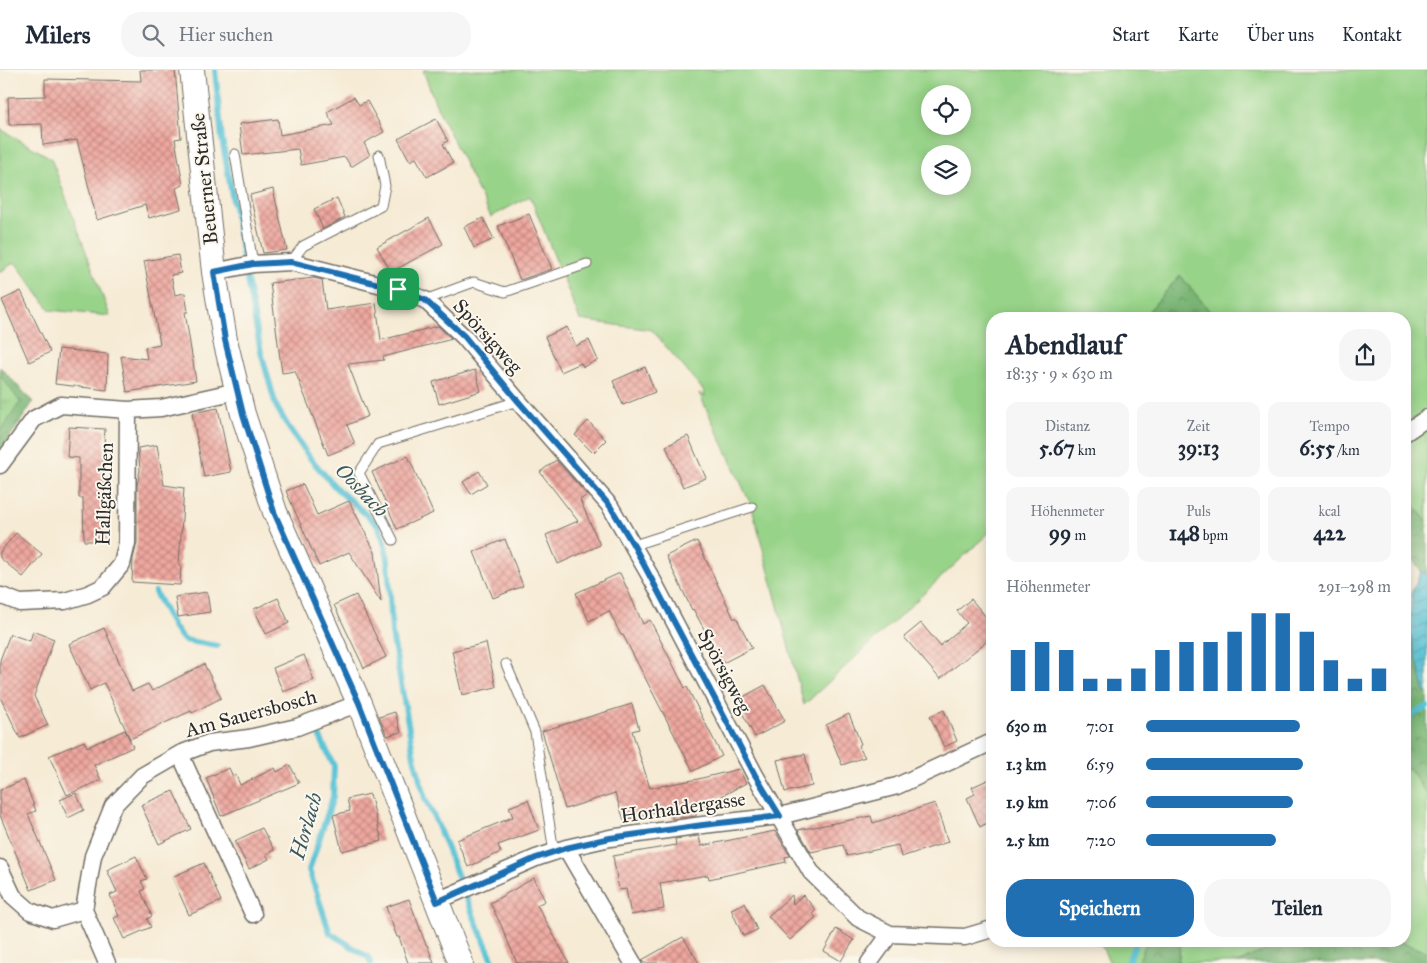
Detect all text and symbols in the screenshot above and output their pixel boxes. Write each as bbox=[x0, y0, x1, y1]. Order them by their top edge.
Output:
search box bbox=[121, 12, 471, 57]
text: Milers bbox=[25, 20, 91, 50]
icon: search bbox=[139, 21, 167, 49]
text: Hier suchen bbox=[179, 23, 273, 46]
text: Start bbox=[1112, 24, 1150, 46]
text: Karte bbox=[1178, 24, 1219, 46]
text: Über uns bbox=[1247, 24, 1314, 46]
text: Kontakt bbox=[1342, 24, 1402, 46]
map controls bbox=[921, 85, 971, 195]
button: locate bbox=[921, 85, 971, 135]
street label: Beuerner Straße bbox=[185, 112, 223, 246]
button: layers bbox=[921, 145, 971, 195]
pin bbox=[377, 268, 419, 310]
icon: arrive bbox=[384, 275, 412, 303]
street label: Spörsigweg bbox=[448, 294, 528, 379]
text: Abendlauf bbox=[1006, 327, 1123, 362]
button: share bbox=[1339, 329, 1391, 381]
text: 18:35 · 9 × 630 m bbox=[1006, 364, 1113, 383]
text: Distanz bbox=[1045, 418, 1090, 435]
text: Zeit bbox=[1187, 418, 1210, 435]
text: Tempo bbox=[1309, 418, 1350, 435]
text: 5.67 bbox=[1039, 435, 1075, 461]
text: 39:13 bbox=[1178, 435, 1219, 461]
text: 6:55 bbox=[1299, 435, 1335, 461]
street label: Hallgäßchen bbox=[90, 442, 119, 546]
text: km bbox=[1075, 442, 1096, 459]
text: /km bbox=[1335, 442, 1360, 459]
water label: Oosbach bbox=[330, 457, 394, 523]
text: Höhenmeter bbox=[1031, 503, 1104, 520]
text: Puls bbox=[1186, 503, 1211, 520]
text: kcal bbox=[1318, 503, 1341, 520]
text: 99 bbox=[1049, 520, 1071, 546]
text: 148 bbox=[1169, 520, 1200, 546]
text: 422 bbox=[1313, 520, 1346, 546]
text: m bbox=[1071, 527, 1086, 544]
text: bpm bbox=[1200, 527, 1228, 544]
text: Höhenmeter bbox=[1006, 577, 1090, 596]
text: 291–298 m bbox=[1318, 577, 1391, 596]
street label: Spörsigweg bbox=[692, 625, 758, 718]
street label: Am Sauersbosch bbox=[182, 684, 319, 742]
text: 630 m bbox=[1006, 717, 1047, 736]
text: 7:01 bbox=[1086, 717, 1114, 736]
text: 1.3 km bbox=[1006, 755, 1046, 774]
text: 6:59 bbox=[1086, 755, 1114, 774]
street label: Horhaldergasse bbox=[619, 786, 747, 829]
water label: Horlach bbox=[284, 790, 328, 863]
text: 1.9 km bbox=[1006, 793, 1049, 812]
text: 7:06 bbox=[1086, 793, 1116, 812]
text: 2.5 km bbox=[1006, 831, 1049, 850]
text: 7:20 bbox=[1086, 831, 1116, 850]
button: Speichern bbox=[1006, 879, 1194, 937]
button: Teilen bbox=[1204, 879, 1391, 937]

